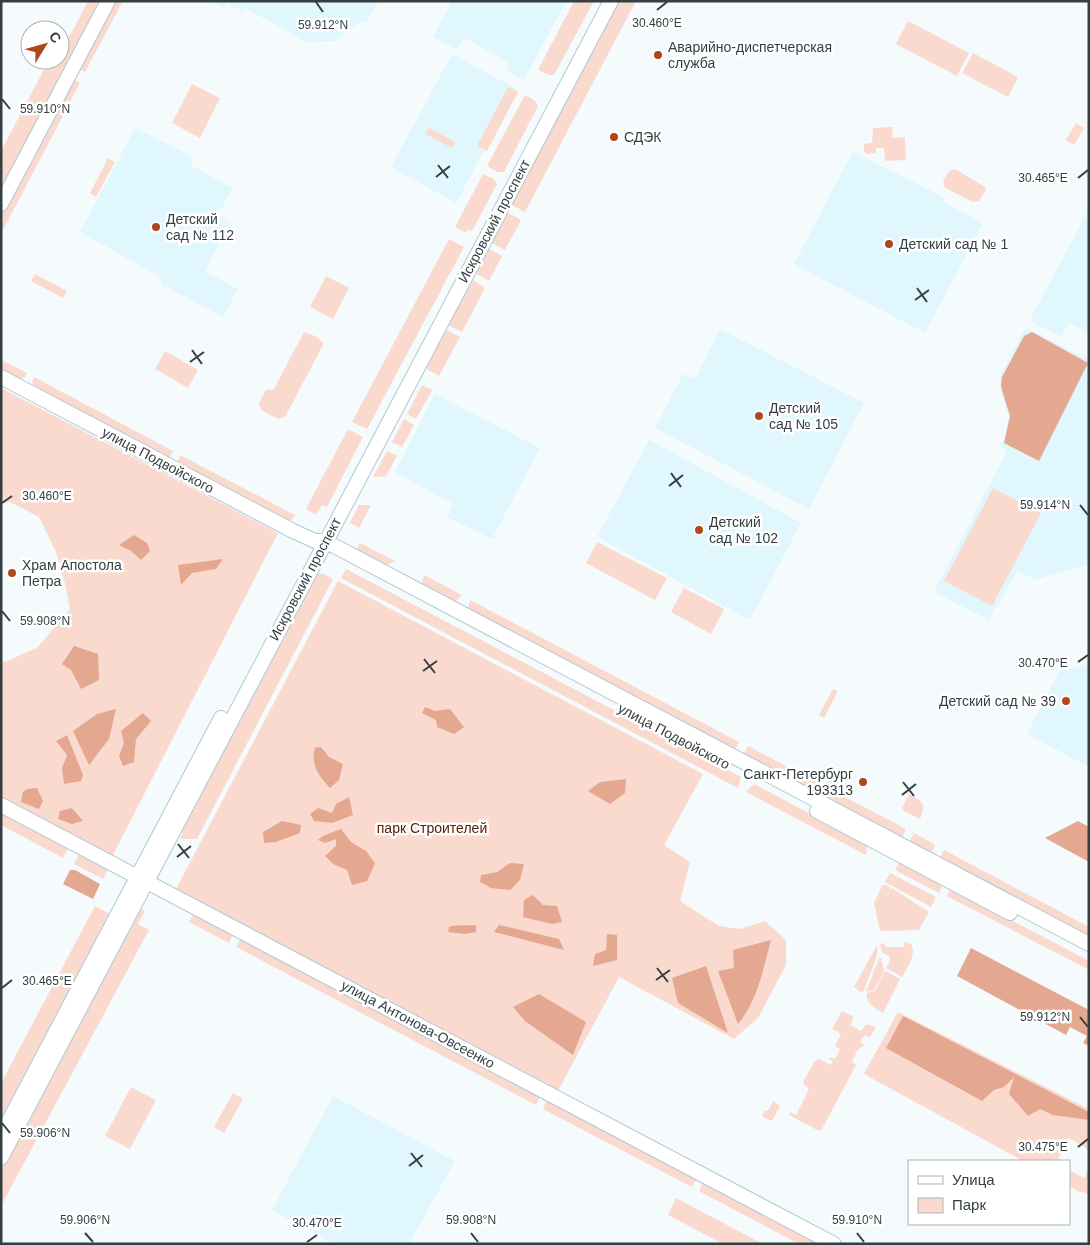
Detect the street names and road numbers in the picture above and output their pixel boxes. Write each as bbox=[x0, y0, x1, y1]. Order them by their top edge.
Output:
street label: Искровский проспект bbox=[455, 156, 533, 285]
street label: улица Подвойского bbox=[99, 424, 217, 496]
street label: Искровский проспект bbox=[266, 514, 344, 643]
street label: улица Подвойского bbox=[615, 700, 733, 772]
street label: улица Антонова-Овсеенко bbox=[339, 977, 498, 1071]

